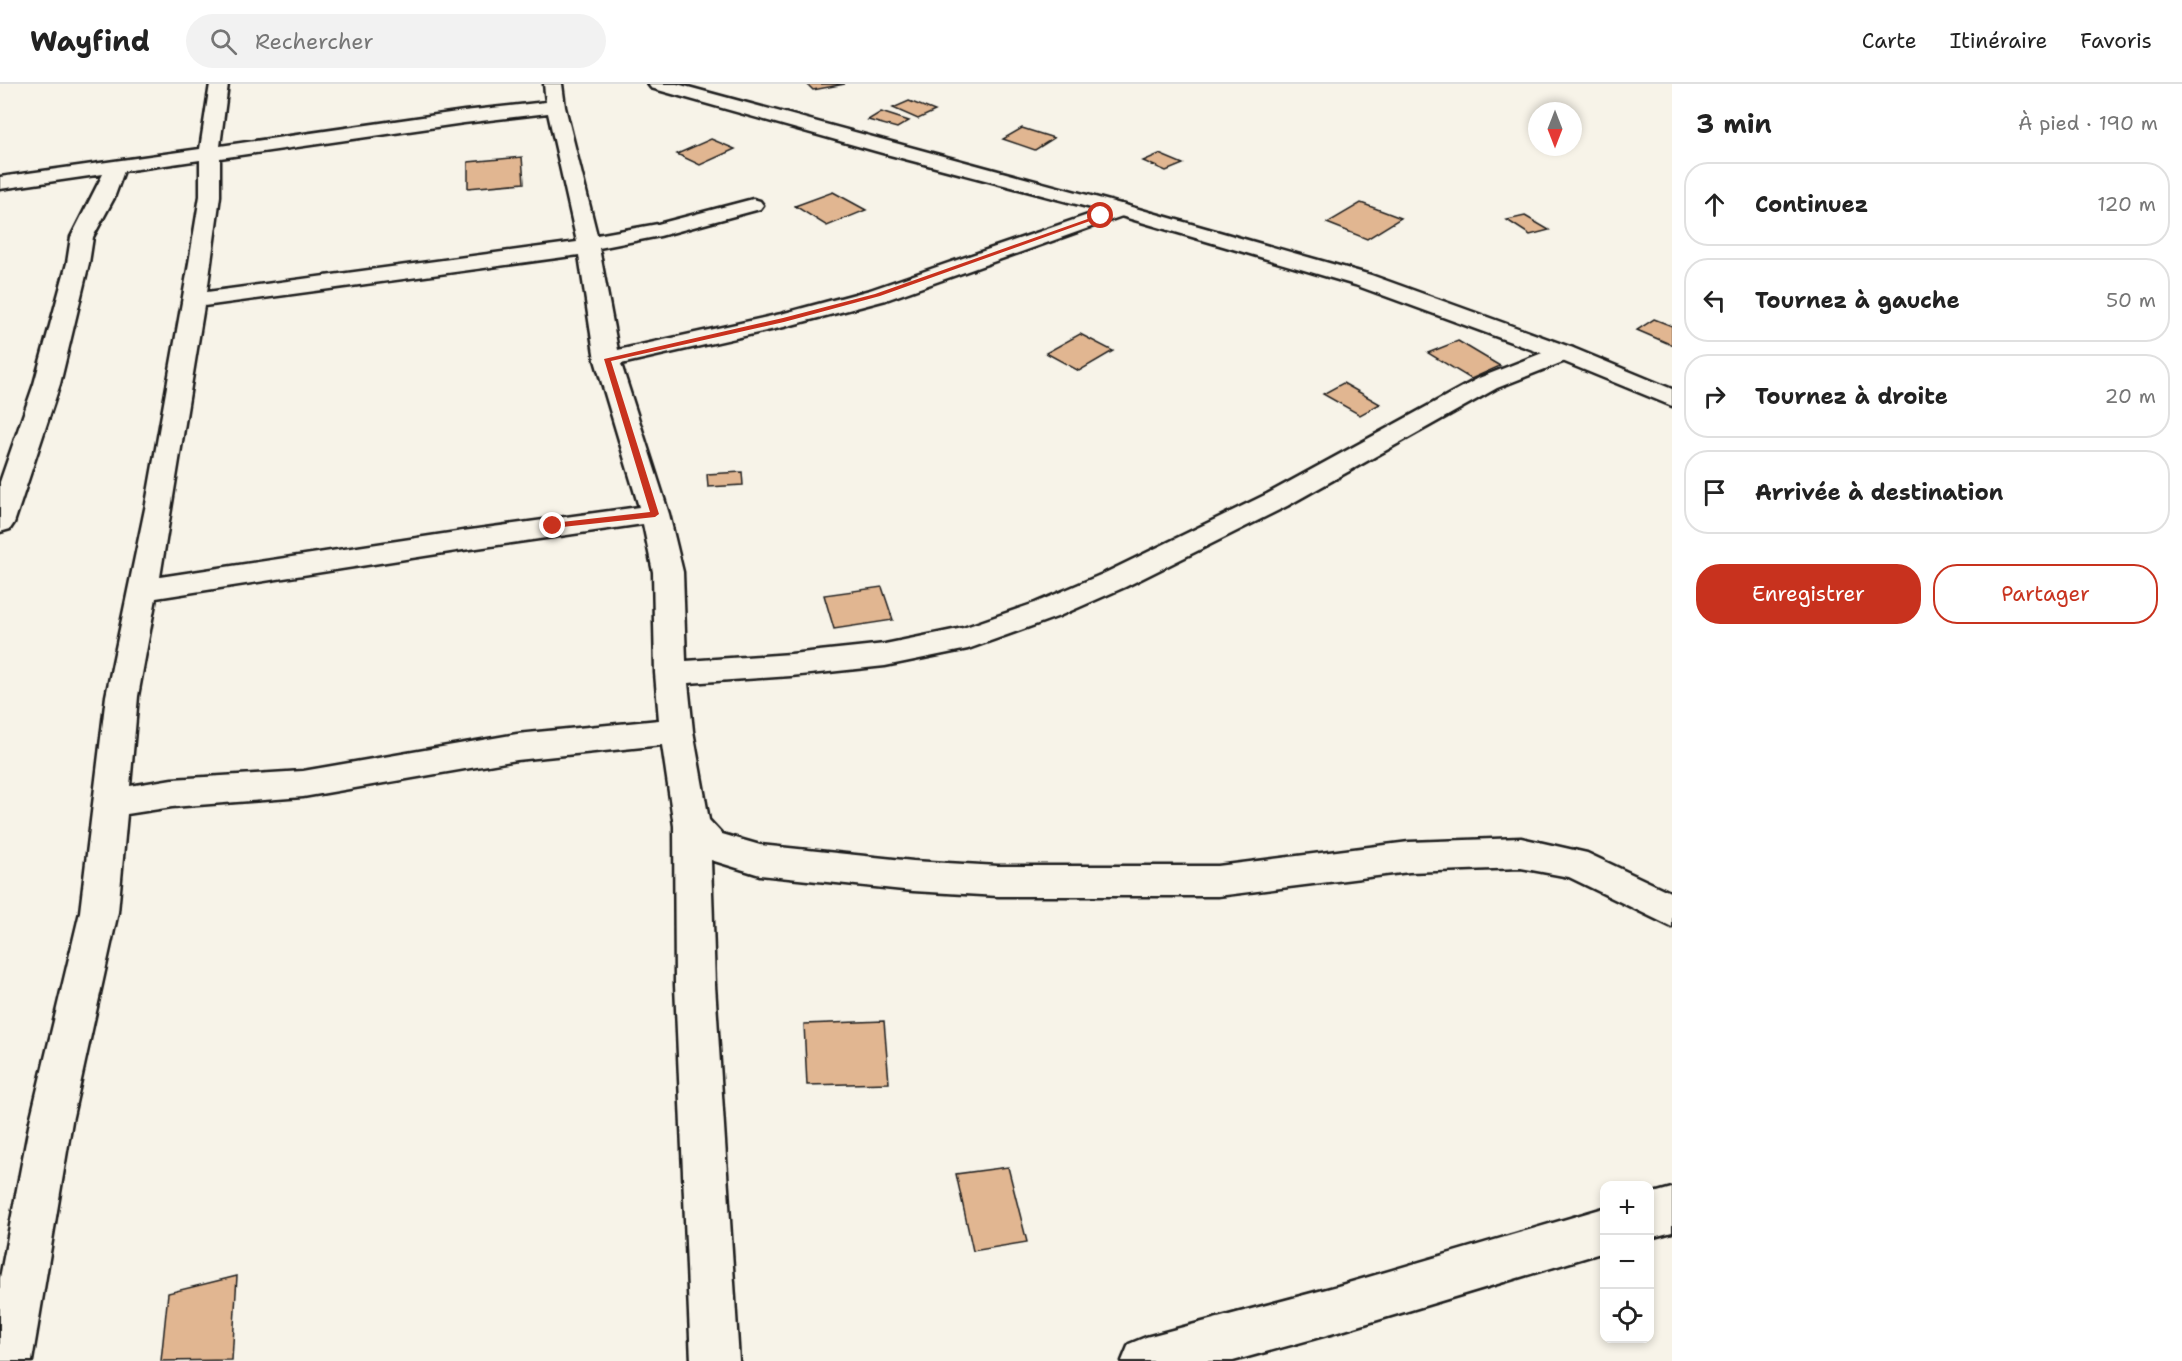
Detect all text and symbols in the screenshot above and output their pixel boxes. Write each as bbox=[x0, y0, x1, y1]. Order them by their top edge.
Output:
search box bbox=[186, 14, 606, 68]
text: Wayfind bbox=[30, 22, 150, 60]
icon: search bbox=[207, 25, 240, 58]
text: Rechercher bbox=[255, 27, 374, 56]
text: Carte bbox=[1862, 27, 1917, 55]
text: Itinéraire bbox=[1950, 27, 2047, 55]
text: Favoris bbox=[2080, 27, 2152, 55]
north arrow bbox=[1528, 102, 1582, 156]
text: 3 min bbox=[1696, 106, 1772, 141]
text: À pied · 190 m bbox=[2018, 110, 2158, 136]
icon: ahead bbox=[1698, 188, 1731, 221]
text: Continuez bbox=[1755, 190, 1868, 219]
text: 120 m bbox=[2097, 191, 2156, 217]
route start bbox=[1087, 202, 1113, 228]
icon: left bbox=[1698, 284, 1731, 317]
text: Tournez à gauche bbox=[1755, 286, 1960, 315]
text: 50 m bbox=[2106, 287, 2156, 313]
icon: right bbox=[1698, 380, 1731, 413]
text: Tournez à droite bbox=[1755, 382, 1948, 411]
text: 20 m bbox=[2105, 383, 2156, 409]
icon: arrive bbox=[1698, 476, 1731, 509]
text: Arrivée à destination bbox=[1755, 478, 2003, 507]
route end bbox=[539, 512, 565, 538]
button: Enregistrer bbox=[1696, 564, 1921, 624]
button: Partager bbox=[1933, 564, 2158, 624]
map controls bbox=[1600, 1181, 1654, 1343]
button: + bbox=[1600, 1181, 1654, 1235]
button: − bbox=[1600, 1235, 1654, 1289]
button: locate bbox=[1600, 1289, 1654, 1343]

